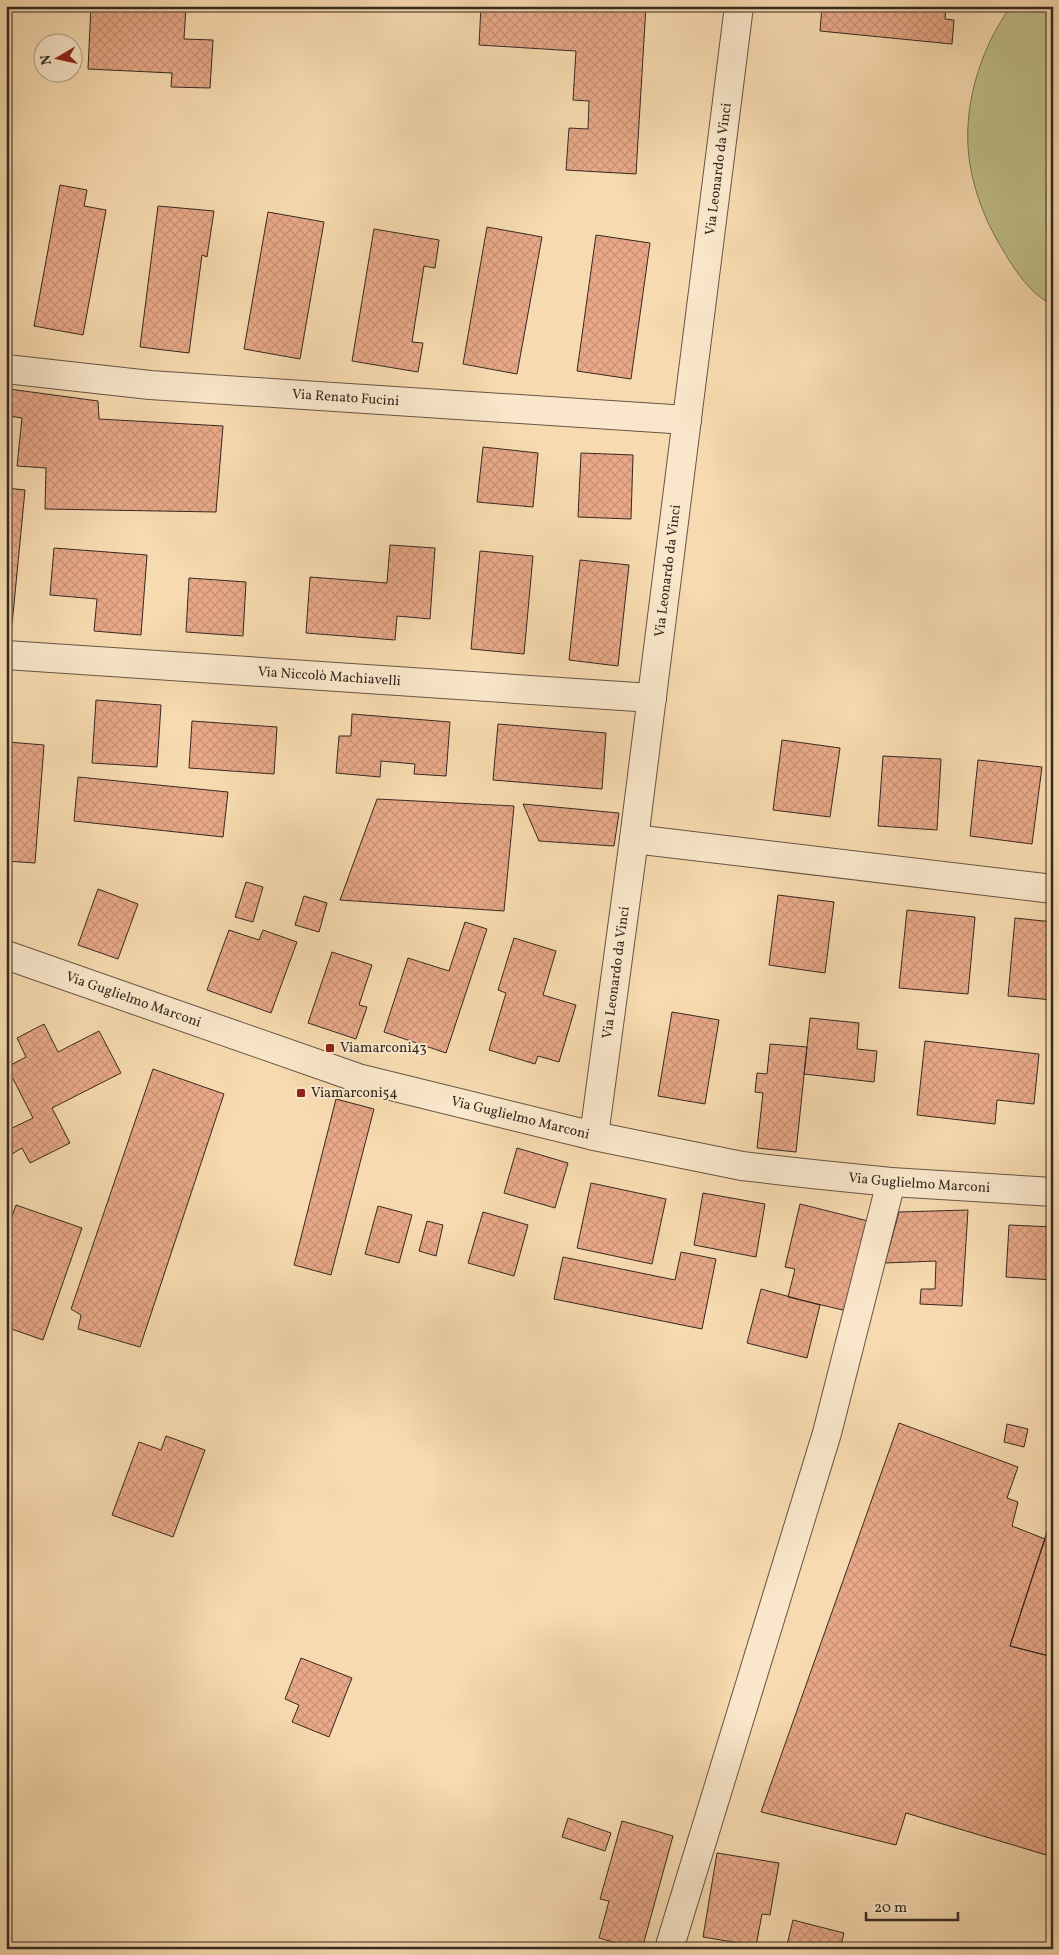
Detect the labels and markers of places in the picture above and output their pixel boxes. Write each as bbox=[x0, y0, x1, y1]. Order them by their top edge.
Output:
place label: Viamarconi43 bbox=[340, 1039, 427, 1058]
marker: Viamarconi43 bbox=[324, 1042, 336, 1054]
place label: Viamarconi54 bbox=[311, 1084, 398, 1103]
marker: Viamarconi54 bbox=[295, 1087, 307, 1099]

